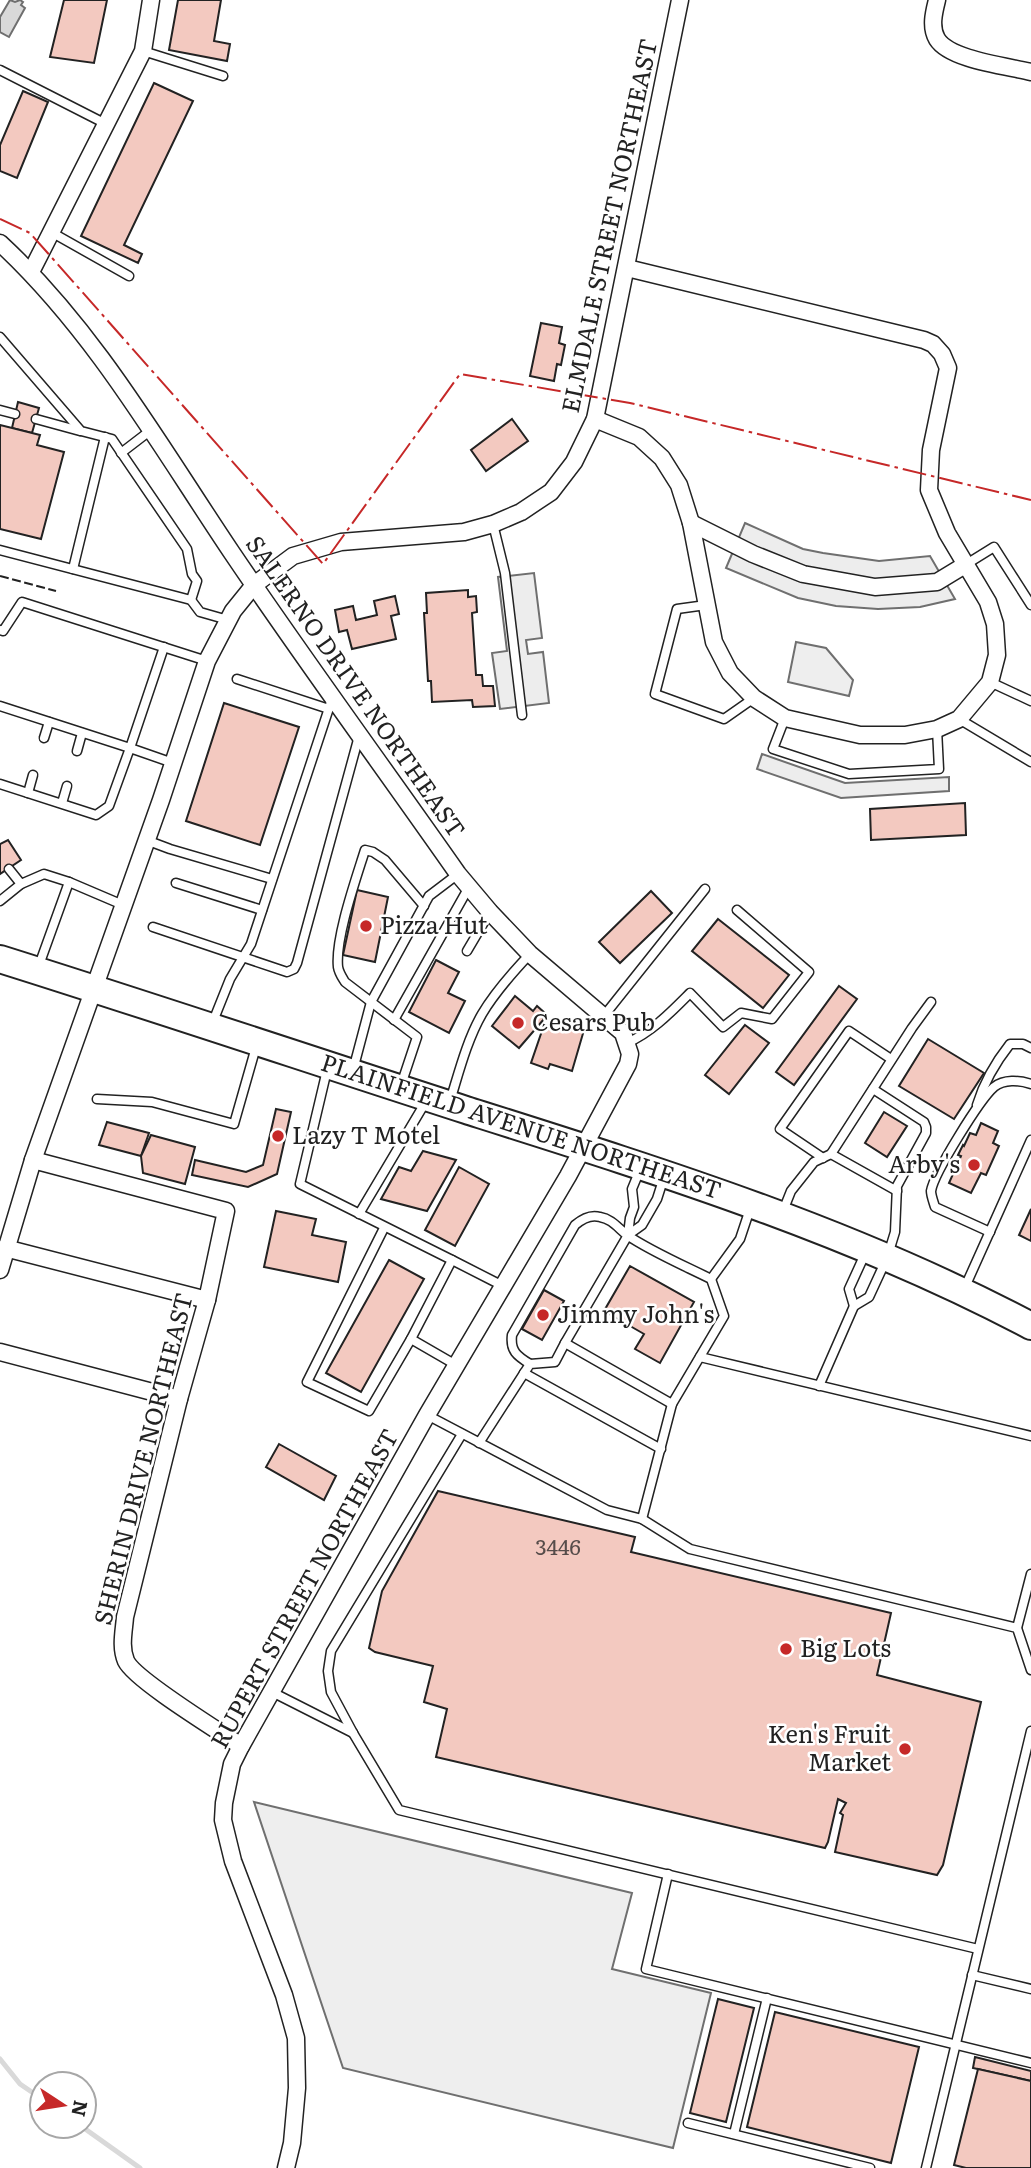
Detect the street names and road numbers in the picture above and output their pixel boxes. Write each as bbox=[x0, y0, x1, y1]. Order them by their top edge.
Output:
street label: ELMDALE STREET NORTHEAST bbox=[551, 35, 664, 416]
street label: SALERNO DRIVE NORTHEAST bbox=[239, 527, 475, 844]
street label: PLAINFIELD AVENUE NORTHEAST bbox=[317, 1043, 726, 1206]
street label: SHERIN DRIVE NORTHEAST bbox=[83, 1289, 200, 1628]
street label: RUPERT STREET NORTHEAST bbox=[200, 1422, 405, 1754]

